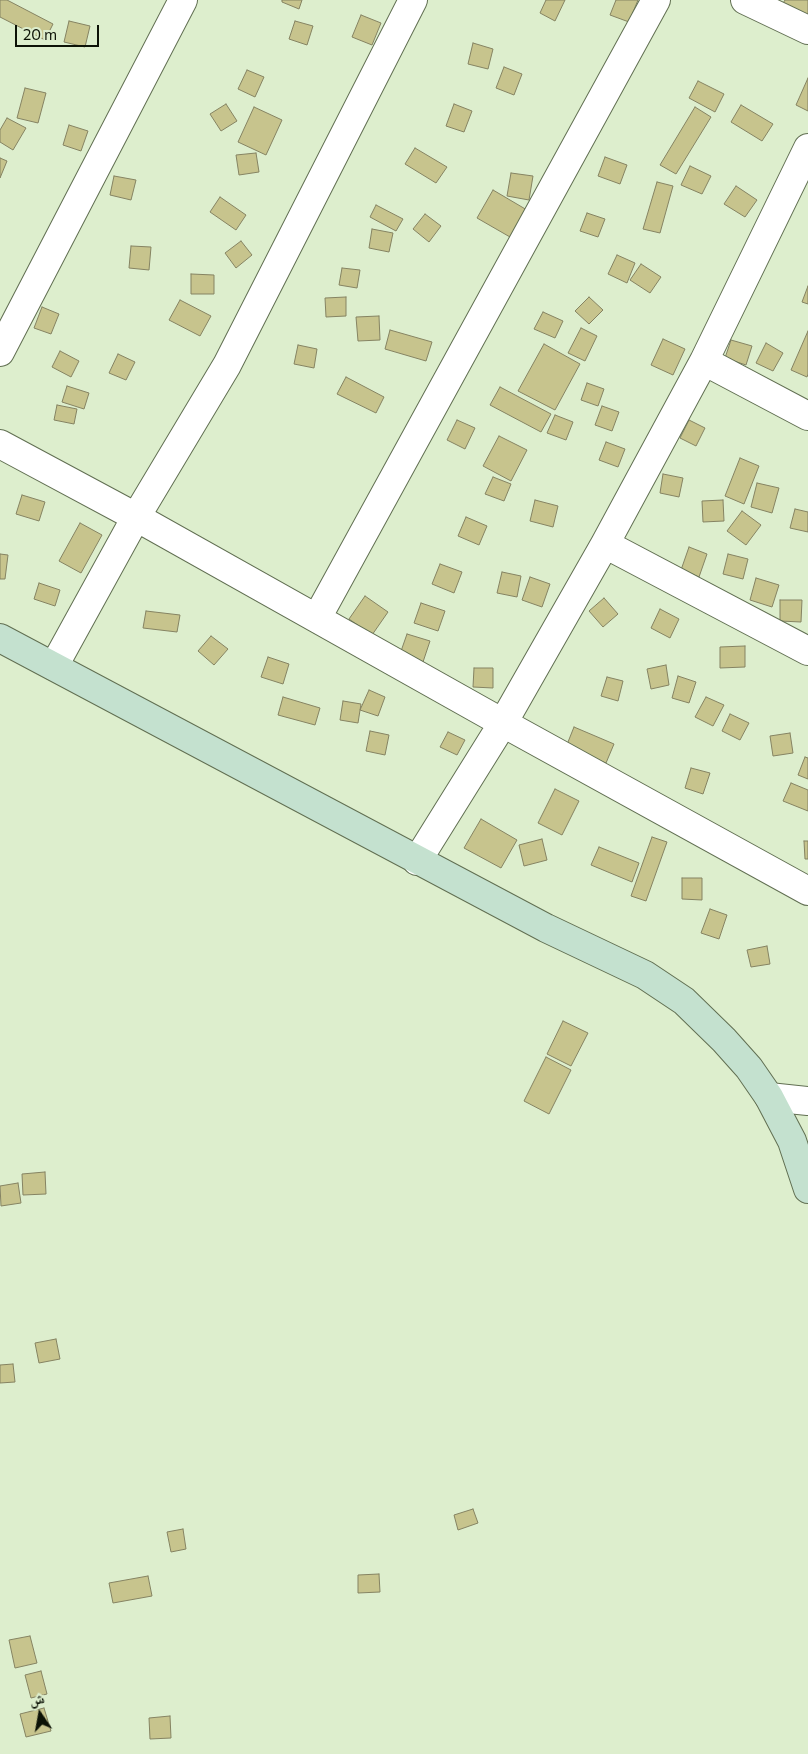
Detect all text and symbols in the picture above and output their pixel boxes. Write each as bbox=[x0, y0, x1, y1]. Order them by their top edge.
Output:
scale bar bbox=[18, 15, 101, 47]
text: 20 m bbox=[23, 25, 57, 43]
north arrow bbox=[15, 1689, 65, 1739]
text: ش bbox=[28, 1689, 46, 1709]

